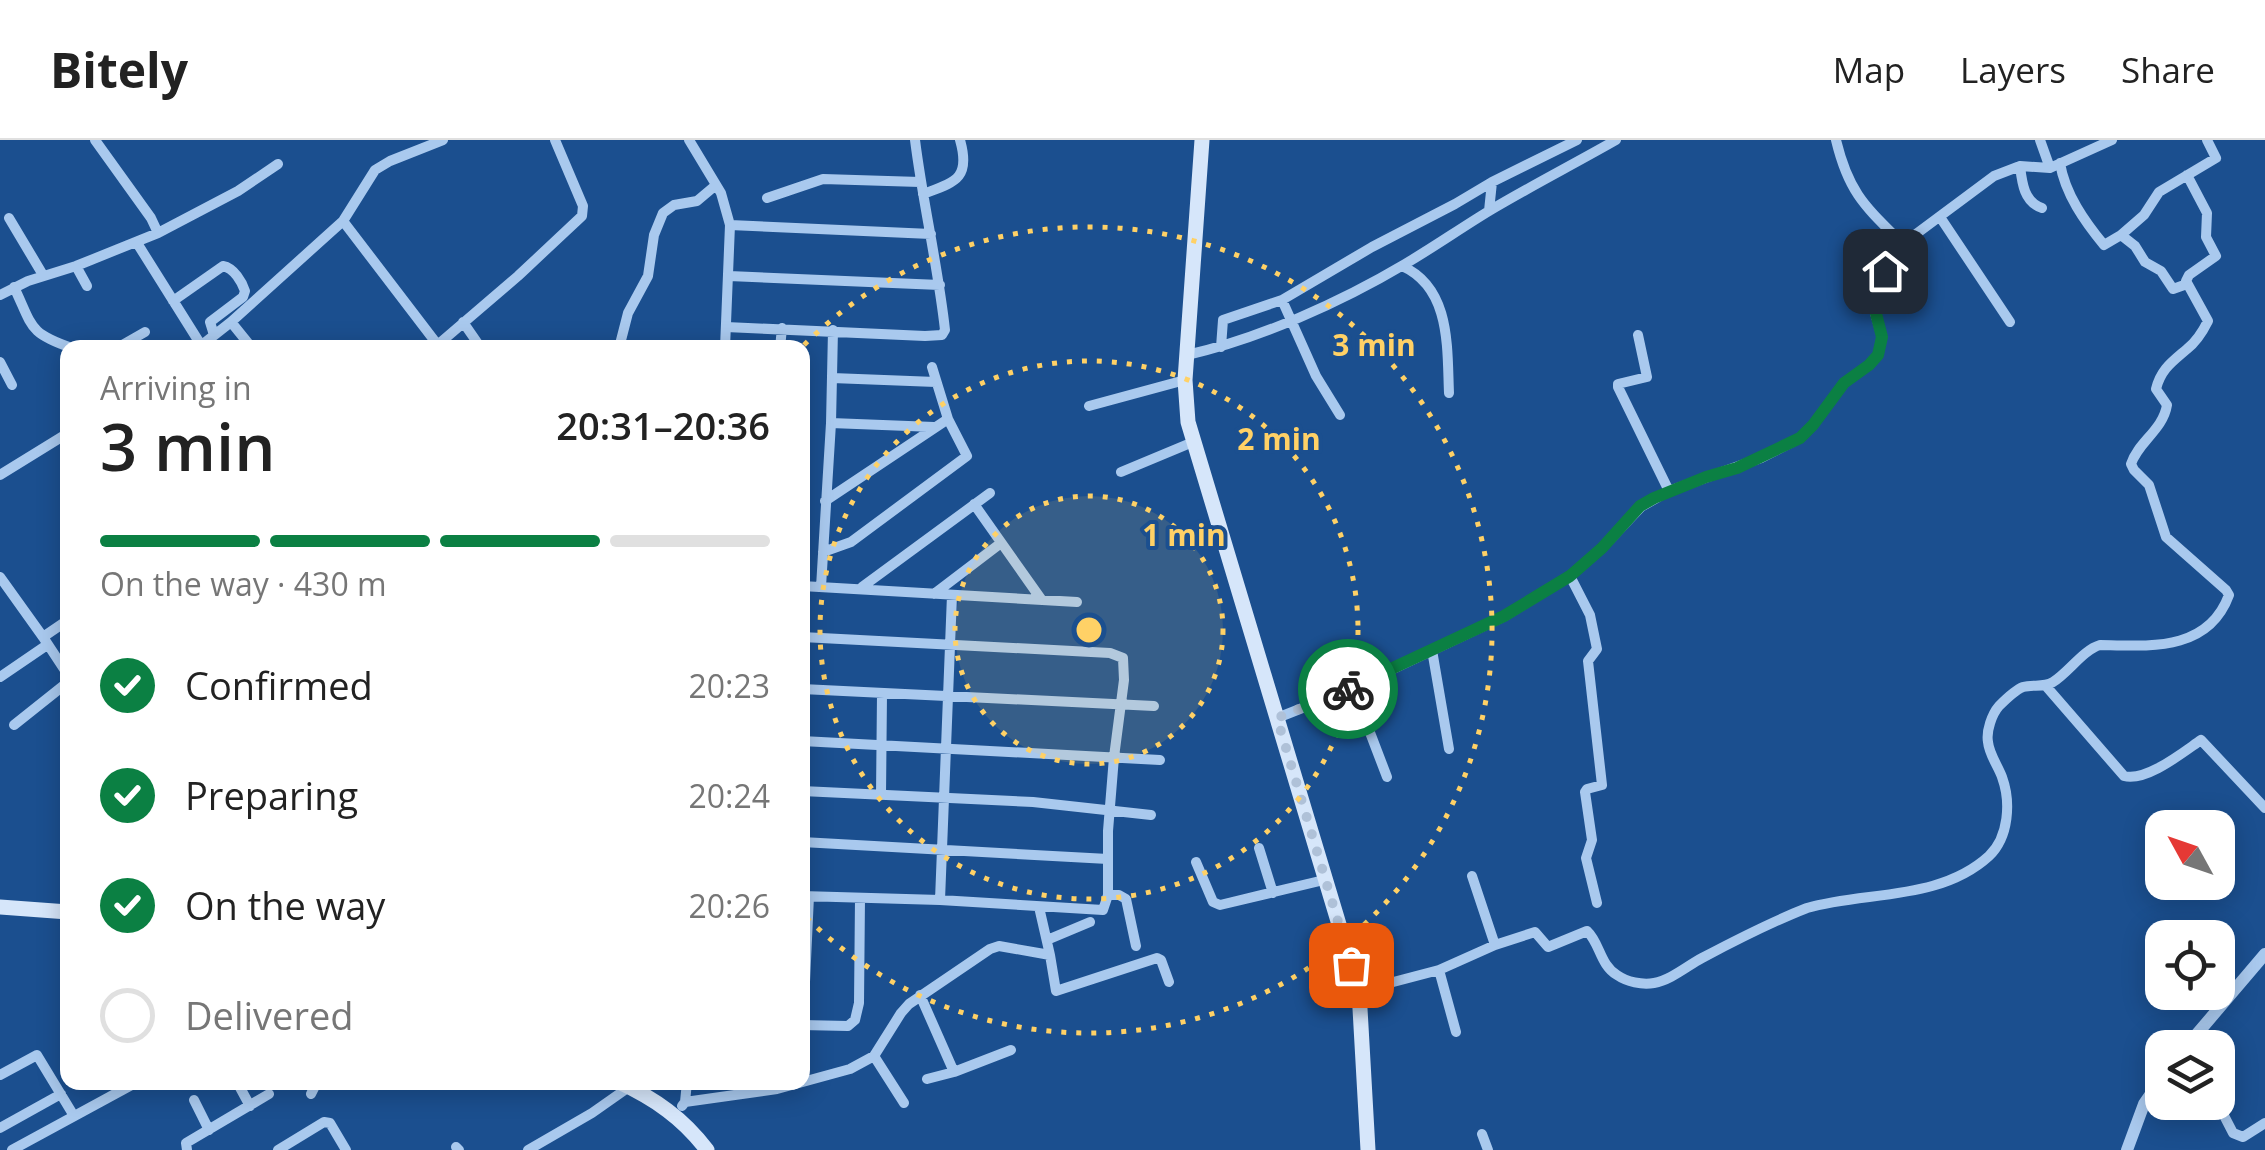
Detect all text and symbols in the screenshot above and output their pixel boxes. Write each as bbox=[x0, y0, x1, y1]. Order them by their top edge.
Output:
text: Bitely bbox=[50, 37, 188, 102]
text: Map bbox=[1833, 46, 1905, 93]
text: Layers bbox=[1960, 46, 2066, 93]
text: Share bbox=[2121, 46, 2215, 93]
pin bbox=[1843, 229, 1928, 314]
icon: home bbox=[1858, 244, 1913, 299]
text: 3 min bbox=[1332, 324, 1416, 365]
text: Arriving in bbox=[100, 366, 252, 409]
text: 20:31–20:36 bbox=[556, 399, 770, 451]
text: 3 min bbox=[100, 402, 275, 490]
text: 2 min bbox=[1237, 418, 1321, 459]
text: 1 min bbox=[1142, 514, 1226, 555]
text: On the way · 430 m bbox=[100, 562, 387, 605]
centre of rings bbox=[1071, 612, 1107, 648]
courier bbox=[1298, 639, 1398, 739]
icon: check bbox=[100, 658, 155, 713]
text: Confirmed bbox=[185, 659, 373, 711]
icon: bike bbox=[1321, 662, 1376, 717]
text: 20:23 bbox=[688, 664, 770, 707]
icon: check bbox=[100, 768, 155, 823]
text: Preparing bbox=[185, 769, 358, 821]
text: 20:24 bbox=[688, 774, 770, 817]
north arrow bbox=[2145, 810, 2235, 900]
map controls bbox=[2145, 810, 2235, 1120]
icon: check bbox=[100, 878, 155, 933]
text: On the way bbox=[185, 879, 385, 931]
text: 20:26 bbox=[688, 884, 770, 927]
button: locate bbox=[2145, 920, 2235, 1010]
pin bbox=[1309, 923, 1394, 1008]
icon: bag bbox=[1324, 938, 1379, 993]
text: Delivered bbox=[185, 989, 354, 1041]
button: layers bbox=[2145, 1030, 2235, 1120]

